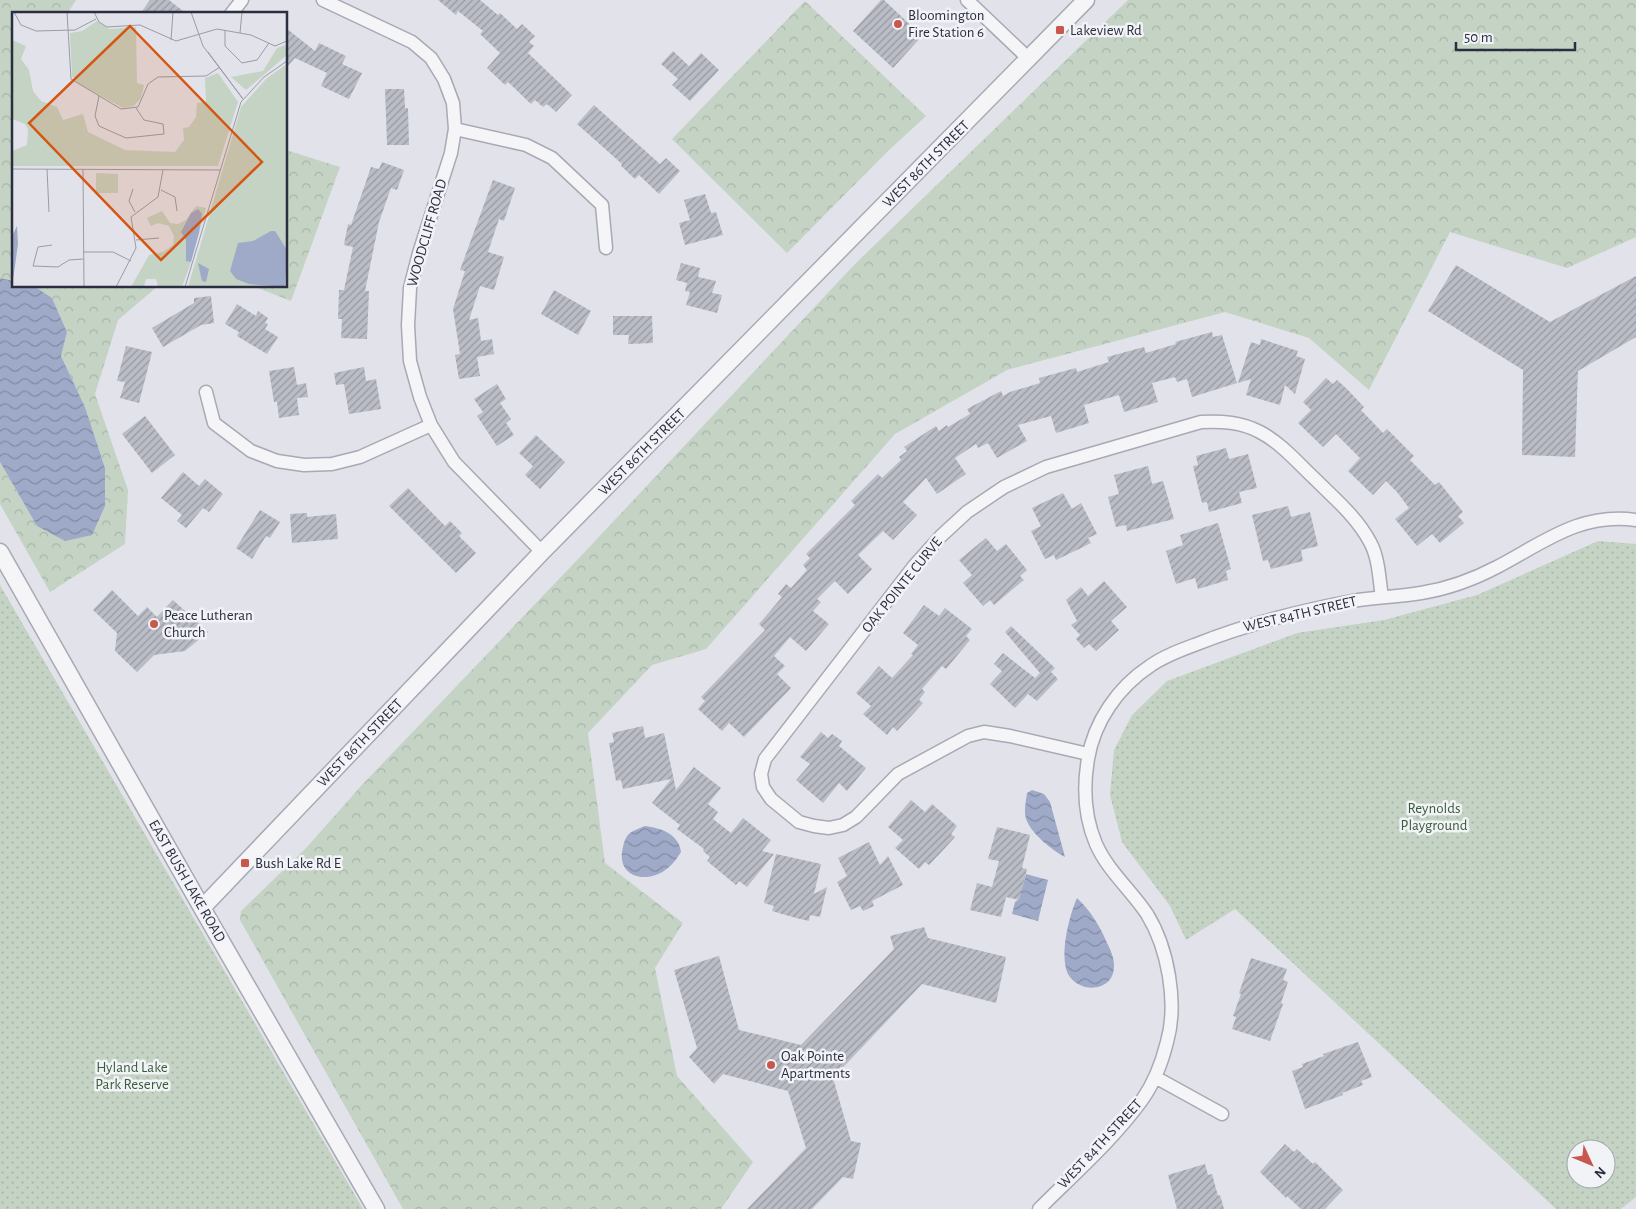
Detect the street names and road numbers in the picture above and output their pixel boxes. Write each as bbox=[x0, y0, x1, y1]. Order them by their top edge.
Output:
street label: WEST 86TH STREET bbox=[880, 117, 973, 210]
street label: WOODCLIFF ROAD bbox=[404, 177, 450, 289]
street label: WEST 86TH STREET bbox=[596, 405, 689, 498]
street label: OAK POINTE CURVE bbox=[859, 534, 945, 636]
street label: WEST 84TH STREET bbox=[1242, 593, 1359, 634]
street label: WEST 86TH STREET bbox=[314, 696, 406, 790]
street label: EAST BUSH LAKE ROAD bbox=[146, 817, 228, 945]
street label: WEST 84TH STREET bbox=[1055, 1096, 1145, 1192]

